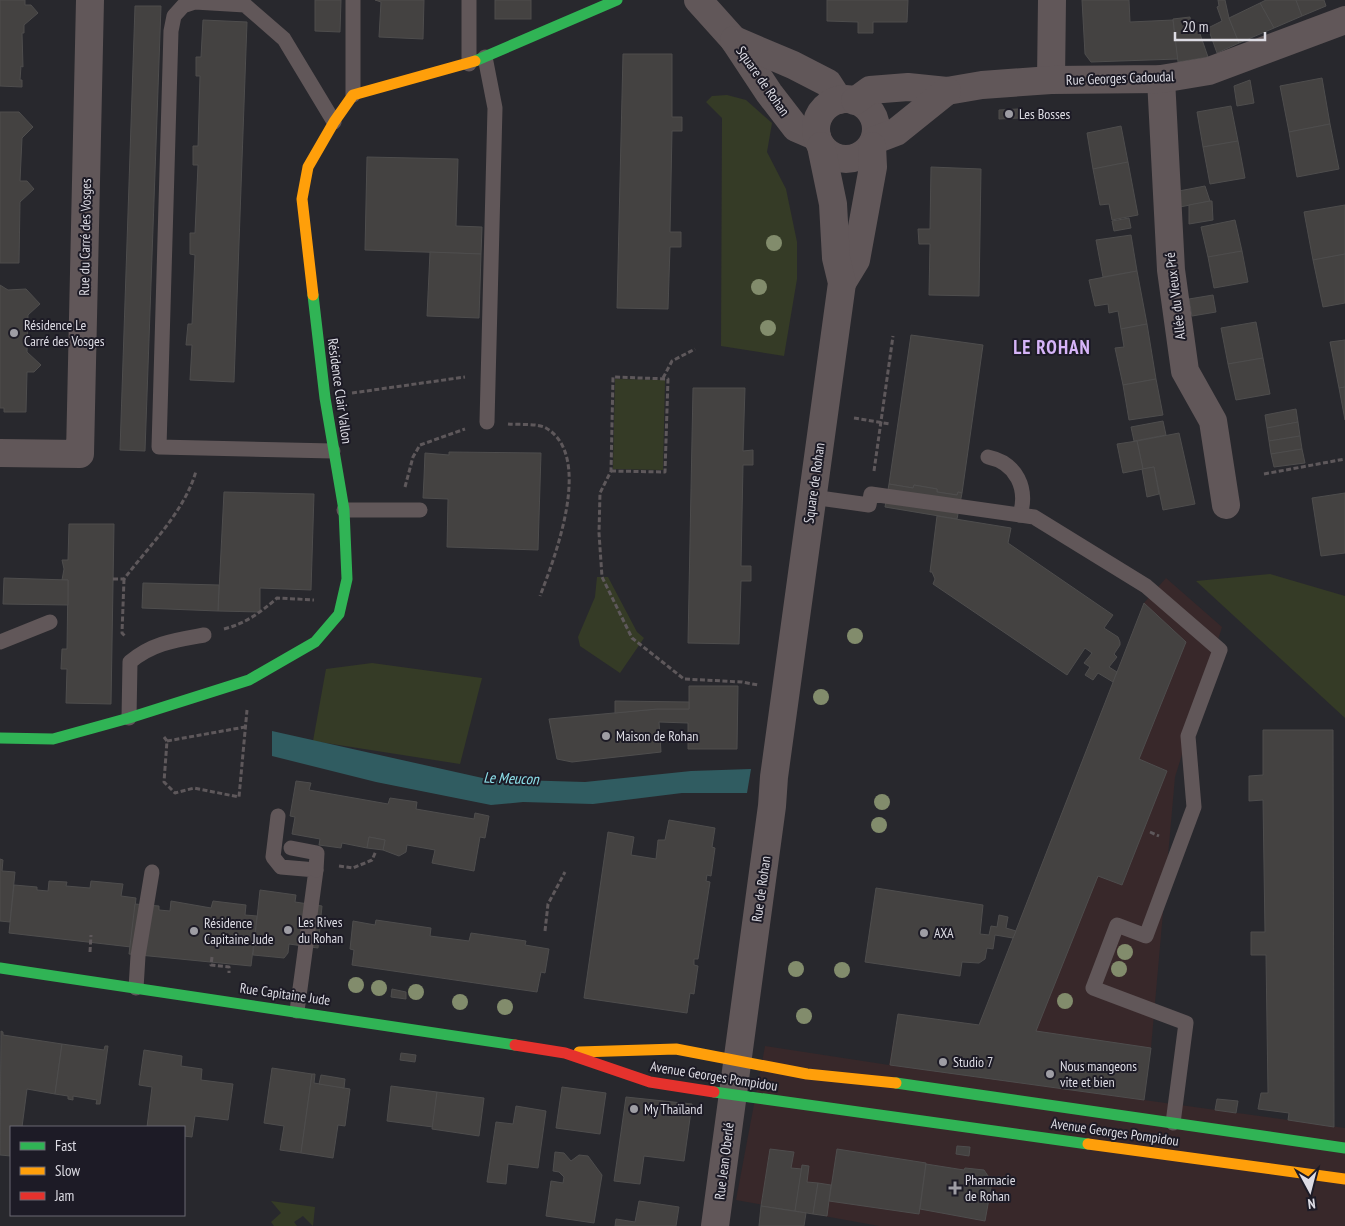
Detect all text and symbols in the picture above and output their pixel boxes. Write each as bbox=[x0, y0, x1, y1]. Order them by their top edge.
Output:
scale bar bbox=[1175, 10, 1265, 42]
text: 20 m bbox=[1182, 17, 1208, 36]
street label: Square de Rohan bbox=[732, 43, 794, 119]
street label: Rue Georges Cadoudal bbox=[1065, 67, 1175, 89]
place label: Les Bosses bbox=[1019, 105, 1071, 123]
marker: Les Bosses bbox=[1003, 108, 1015, 120]
street label: Rue du Carré des Vosges bbox=[75, 178, 95, 296]
street label: Allée du Vieux Pré bbox=[1161, 251, 1189, 341]
place label: Résidence Le Carré des Vosges bbox=[24, 316, 105, 350]
marker: Résidence Le Carré des Vosges bbox=[8, 327, 20, 339]
district label: LE ROHAN bbox=[1013, 335, 1091, 359]
street label: Résidence Clair Vallon bbox=[324, 337, 356, 445]
street label: Square de Rohan bbox=[799, 442, 829, 524]
place label: Maison de Rohan bbox=[616, 727, 698, 745]
marker: Maison de Rohan bbox=[600, 730, 612, 742]
water label: Le Meucon bbox=[483, 768, 540, 789]
street label: Rue de Rohan bbox=[747, 855, 775, 923]
place label: Les Rives du Rohan bbox=[298, 913, 343, 947]
place label: Résidence Capitaine Jude bbox=[204, 914, 274, 948]
marker: Les Rives du Rohan bbox=[282, 924, 294, 936]
place label: AXA bbox=[934, 924, 954, 942]
marker: Résidence Capitaine Jude bbox=[188, 925, 200, 937]
marker: AXA bbox=[918, 927, 930, 939]
street label: Rue Capitaine Jude bbox=[239, 979, 332, 1009]
place label: Studio 7 bbox=[953, 1053, 993, 1071]
marker: Studio 7 bbox=[937, 1056, 949, 1068]
street label: Avenue Georges Pompidou bbox=[649, 1057, 779, 1095]
place label: Nous mangeons vite et bien bbox=[1060, 1057, 1137, 1091]
marker: Nous mangeons vite et bien bbox=[1044, 1068, 1056, 1080]
place label: My Thaïland bbox=[644, 1100, 703, 1118]
marker: My Thaïland bbox=[628, 1103, 640, 1115]
street label: Avenue Georges Pompidou bbox=[1050, 1114, 1180, 1150]
street label: Rue Jean Oberlé bbox=[710, 1121, 738, 1201]
legend bbox=[10, 1126, 185, 1216]
text: Fast bbox=[55, 1136, 76, 1155]
text: Slow bbox=[55, 1161, 80, 1180]
north arrow bbox=[1285, 1166, 1335, 1216]
place label: Pharmacie de Rohan bbox=[965, 1171, 1016, 1205]
marker: Pharmacie de Rohan bbox=[949, 1182, 961, 1194]
text: Jam bbox=[54, 1186, 74, 1205]
text: N bbox=[1307, 1195, 1316, 1213]

